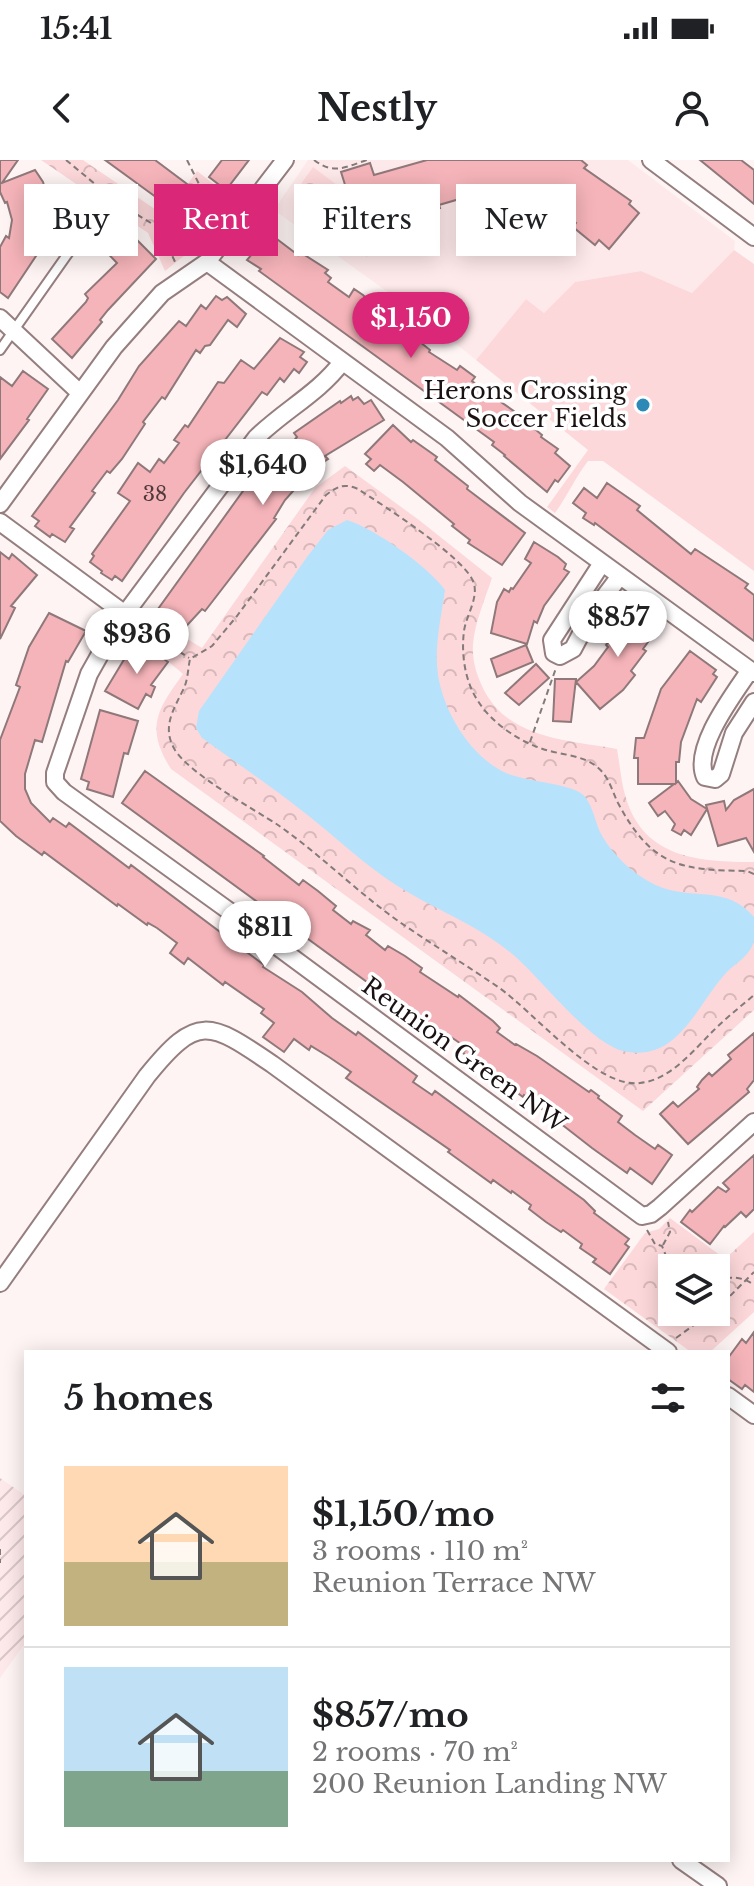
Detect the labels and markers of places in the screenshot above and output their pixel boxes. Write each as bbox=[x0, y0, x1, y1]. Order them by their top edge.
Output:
pin: $1,150 bbox=[346, 292, 476, 360]
place label: Herons Crossing Soccer Fields bbox=[423, 376, 628, 433]
marker: Herons Crossing Soccer Fields bbox=[634, 396, 652, 414]
pin: $1,640 bbox=[198, 439, 328, 507]
pin: $857 bbox=[571, 591, 665, 659]
pin: $936 bbox=[90, 608, 184, 676]
pin: $811 bbox=[218, 901, 312, 969]

